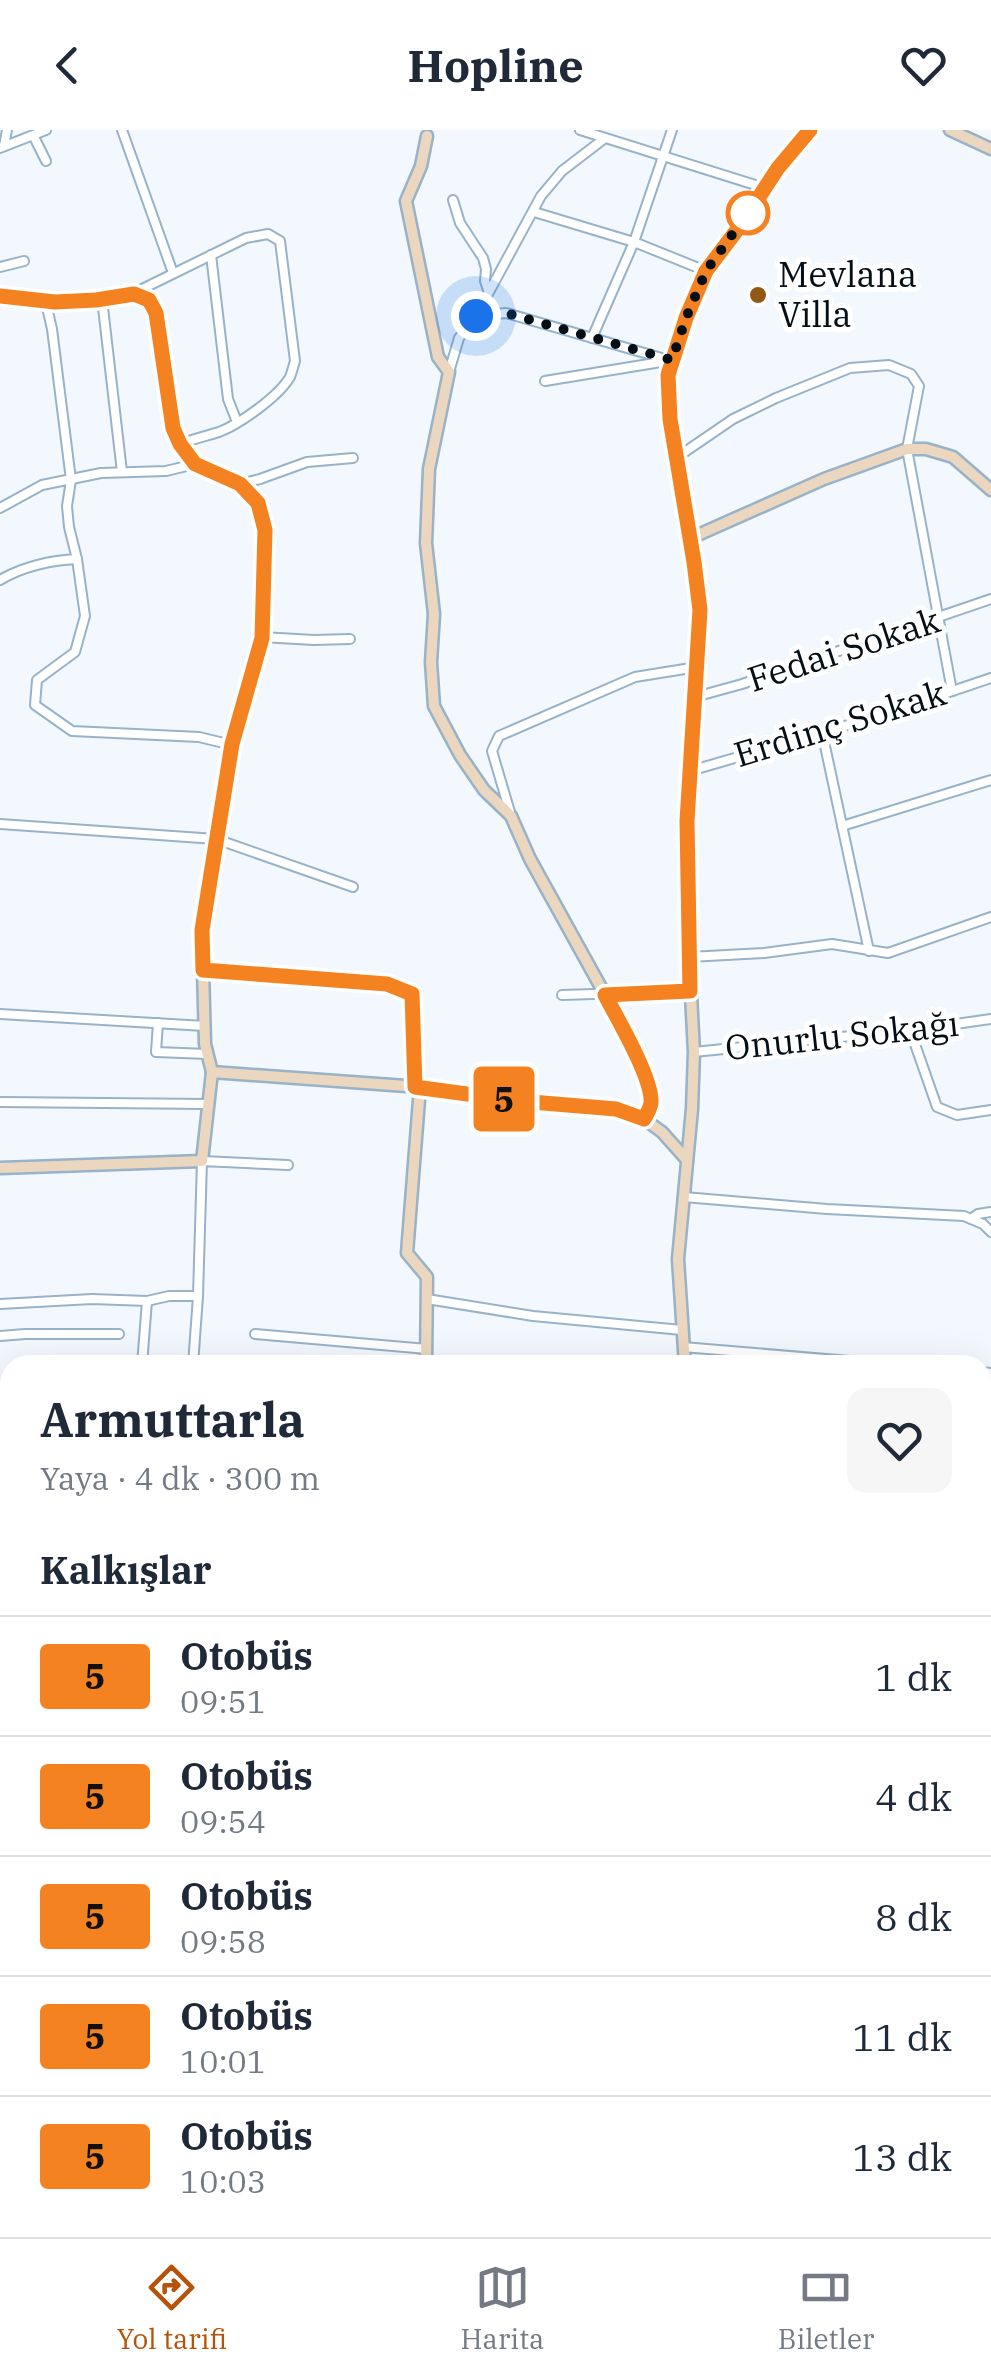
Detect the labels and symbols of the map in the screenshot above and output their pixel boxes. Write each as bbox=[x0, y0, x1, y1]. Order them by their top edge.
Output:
unlabelled marker bbox=[727, 192, 769, 234]
place label: Mevlana Villa bbox=[778, 251, 917, 337]
marker: Mevlana Villa bbox=[747, 284, 769, 306]
your location bbox=[451, 291, 501, 341]
street label: Fedai Sokak bbox=[742, 596, 946, 702]
street label: Erdinç Sokak bbox=[728, 669, 952, 777]
street label: Onurlu Sokağı bbox=[723, 1000, 961, 1070]
line badge: 5 bbox=[472, 1066, 536, 1132]

